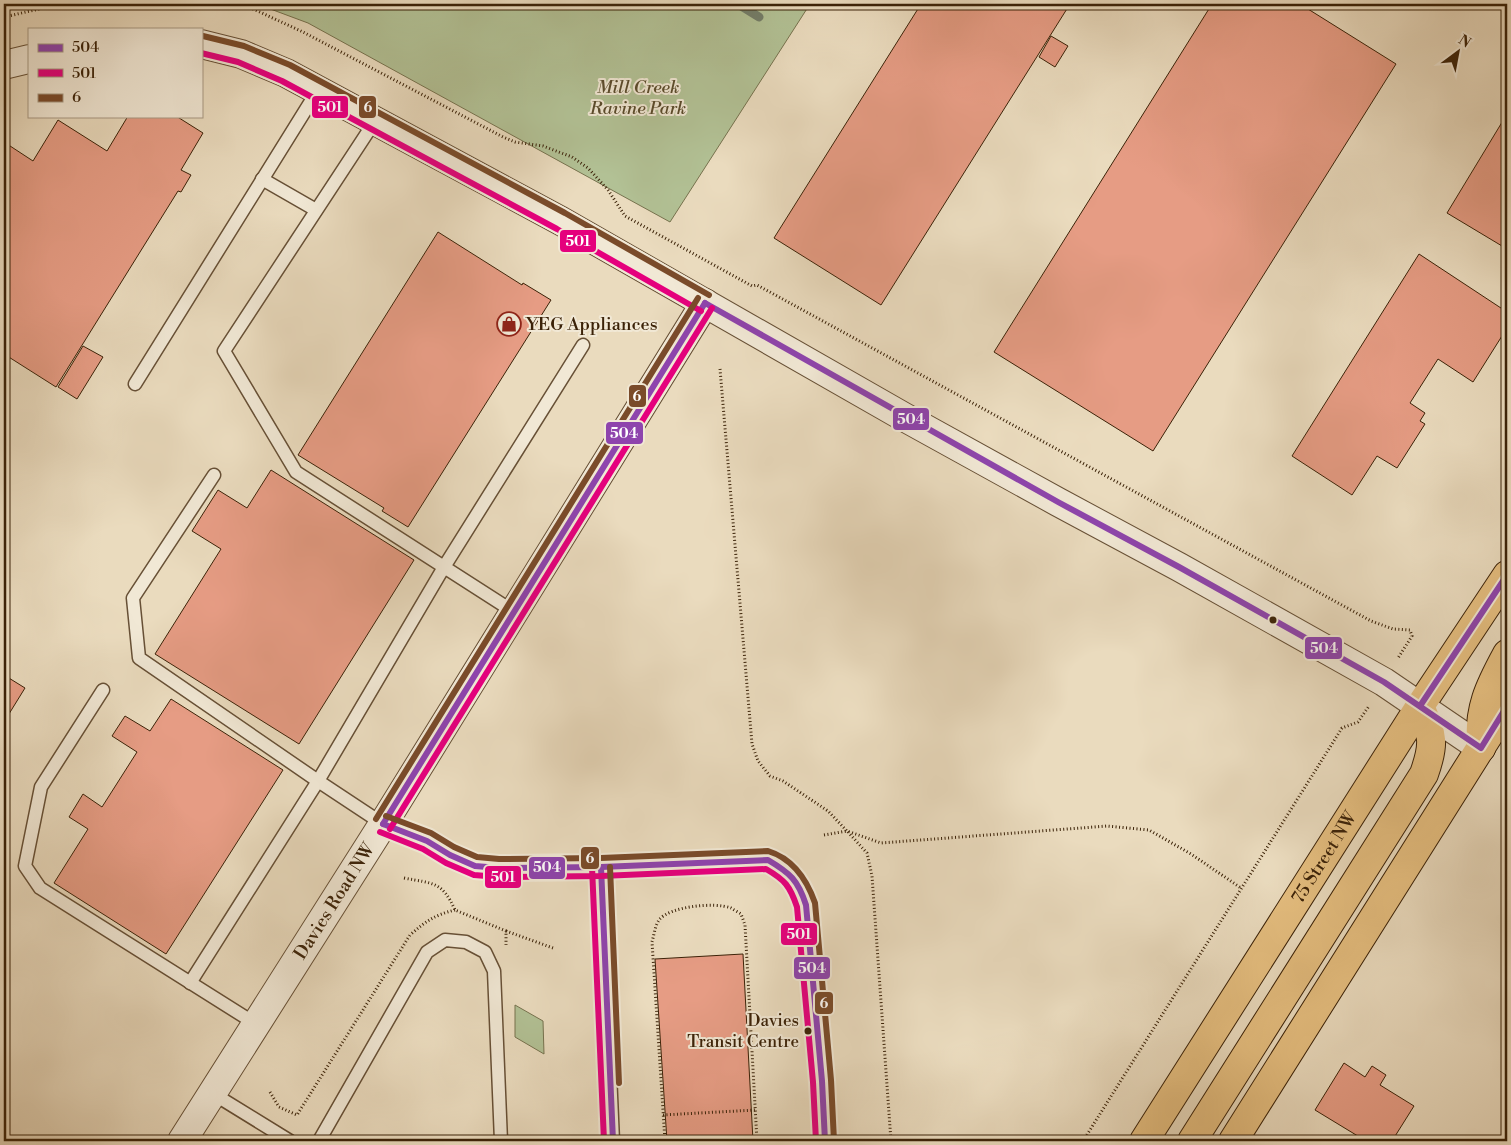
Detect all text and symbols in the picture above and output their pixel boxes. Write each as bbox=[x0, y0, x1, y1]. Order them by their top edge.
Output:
legend bbox=[28, 28, 202, 118]
north arrow bbox=[1434, 28, 1484, 78]
text: N bbox=[1455, 31, 1474, 52]
text: 504 bbox=[72, 38, 99, 57]
text: 501 bbox=[72, 64, 97, 83]
park label: Mill Creek Ravine Park bbox=[589, 76, 686, 120]
text: 6 bbox=[72, 88, 81, 107]
line badge: 501 bbox=[311, 95, 349, 119]
line badge: 6 bbox=[358, 95, 377, 119]
text: 501 bbox=[317, 99, 343, 117]
text: 6 bbox=[364, 99, 373, 117]
line badge: 501 bbox=[559, 229, 597, 253]
text: 501 bbox=[565, 233, 591, 251]
shop icon: YEG Appliances bbox=[496, 311, 522, 337]
place label: YEG Appliances bbox=[525, 313, 658, 336]
line badge: 6 bbox=[628, 384, 647, 408]
text: 6 bbox=[633, 388, 642, 406]
line badge: 504 bbox=[892, 407, 930, 431]
text: 504 bbox=[897, 411, 925, 429]
line badge: 504 bbox=[605, 421, 644, 445]
text: 504 bbox=[610, 425, 638, 443]
unlabelled marker bbox=[1268, 615, 1278, 625]
line badge: 504 bbox=[1304, 636, 1343, 660]
text: 504 bbox=[1310, 640, 1338, 658]
street label: 75 Street NW bbox=[1286, 806, 1362, 908]
street label: Davies Road NW bbox=[289, 838, 380, 964]
line badge: 6 bbox=[580, 846, 600, 870]
text: 6 bbox=[586, 850, 595, 868]
line badge: 504 bbox=[528, 856, 566, 880]
text: 504 bbox=[533, 859, 561, 877]
line badge: 501 bbox=[484, 865, 522, 889]
text: 501 bbox=[490, 869, 516, 887]
line badge: 501 bbox=[780, 922, 818, 946]
text: 501 bbox=[786, 926, 812, 944]
line badge: 504 bbox=[793, 956, 831, 980]
text: 504 bbox=[798, 960, 826, 978]
line badge: 6 bbox=[814, 991, 834, 1015]
text: 6 bbox=[820, 995, 829, 1013]
place label: Davies Transit Centre bbox=[687, 1010, 799, 1053]
marker: Davies Transit Centre bbox=[803, 1026, 813, 1036]

